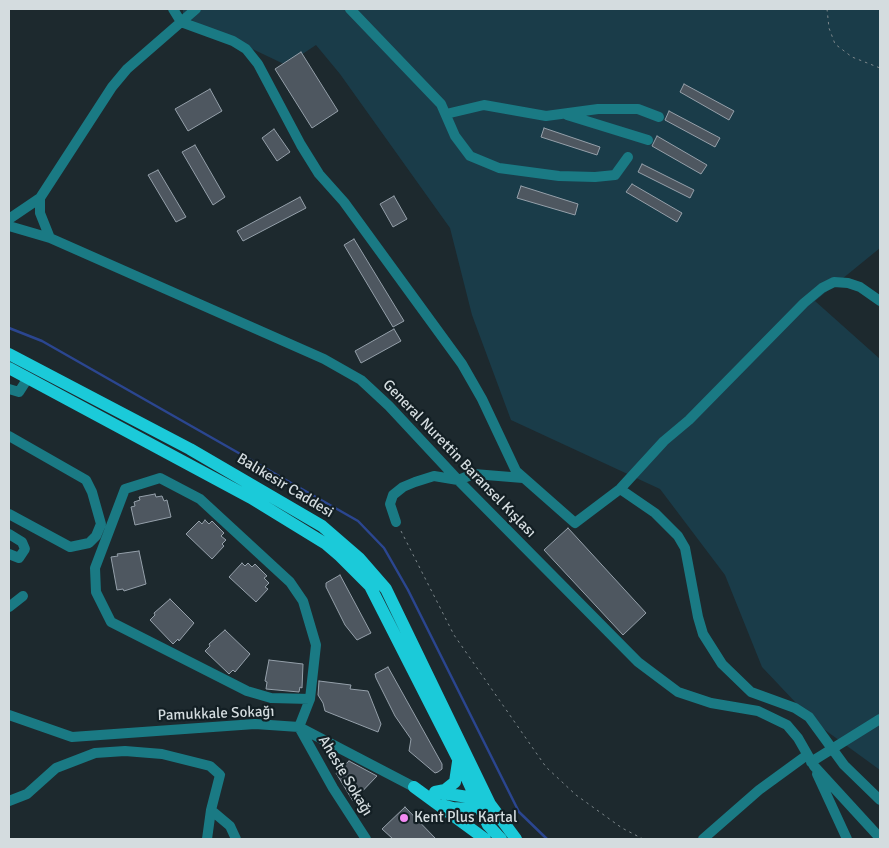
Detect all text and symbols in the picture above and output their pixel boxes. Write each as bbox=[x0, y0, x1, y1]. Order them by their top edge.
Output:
street label: General Nurettin Baransel Kışlası bbox=[379, 376, 539, 542]
street label: Balıkesir Caddesi bbox=[233, 450, 337, 522]
street label: Pamukkale Sokağı bbox=[157, 703, 275, 725]
street label: Aheste Sokağı bbox=[314, 733, 376, 819]
place label: Kent Plus Kartal bbox=[414, 809, 517, 827]
marker: Kent Plus Kartal bbox=[398, 812, 410, 824]

